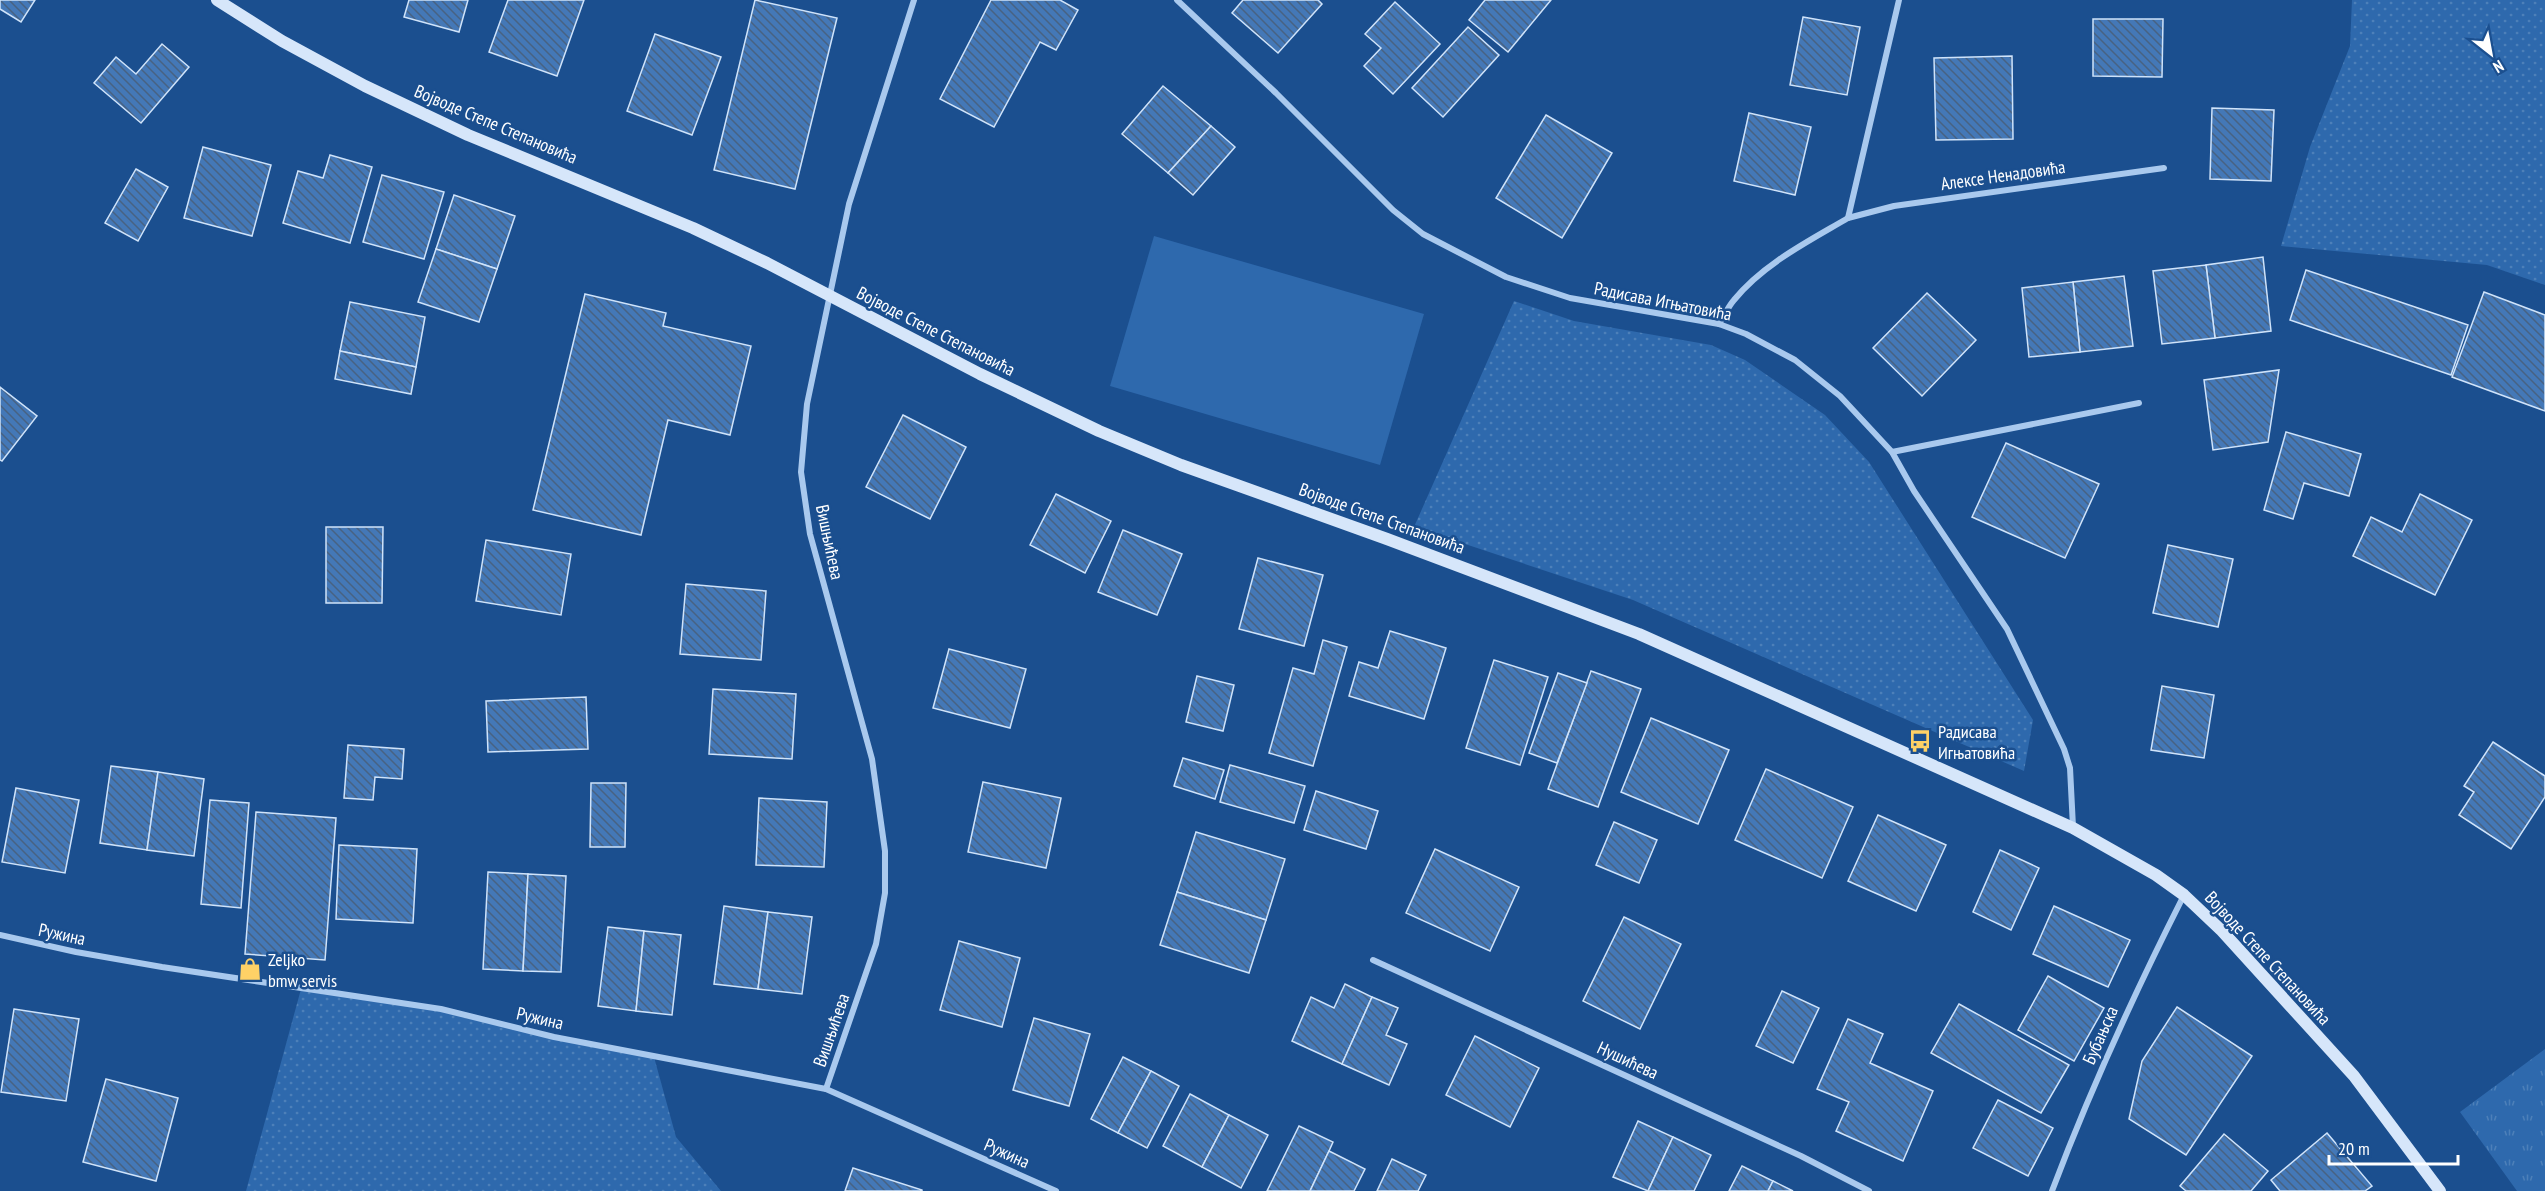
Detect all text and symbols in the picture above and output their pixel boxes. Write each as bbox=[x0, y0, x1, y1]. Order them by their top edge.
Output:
north arrow bbox=[2461, 24, 2521, 84]
text: N bbox=[2490, 56, 2508, 78]
street label: Војводе Степе Степановића bbox=[411, 79, 581, 169]
street label: Алексе Ненадовића bbox=[1939, 155, 2067, 195]
street label: Радисава Игњатовића bbox=[1592, 276, 1734, 326]
street label: Војводе Степе Степановића bbox=[853, 281, 1019, 381]
street label: Војводе Степе Степановића bbox=[1296, 477, 1468, 559]
street label: Вишњићева bbox=[811, 502, 849, 582]
place label: Радисава Игњатовића bbox=[1938, 720, 2015, 764]
bus stop icon: Радисава Игњатовића bbox=[1907, 728, 1933, 754]
street label: Војводе Степе Степановића bbox=[2200, 886, 2336, 1030]
street label: Ружина bbox=[36, 918, 88, 950]
place label: Zeljko bmw servis bbox=[268, 948, 337, 992]
shop icon: Zeljko bmw servis bbox=[237, 956, 263, 982]
street label: Вишњићева bbox=[808, 990, 854, 1070]
street label: Ружина bbox=[514, 1001, 566, 1035]
street label: Бубањска bbox=[2077, 1002, 2123, 1068]
street label: Нушићева bbox=[1594, 1036, 1662, 1084]
scale bar bbox=[2329, 1128, 2458, 1166]
street label: Ружина bbox=[981, 1133, 1033, 1173]
text: 20 m bbox=[2338, 1137, 2370, 1160]

